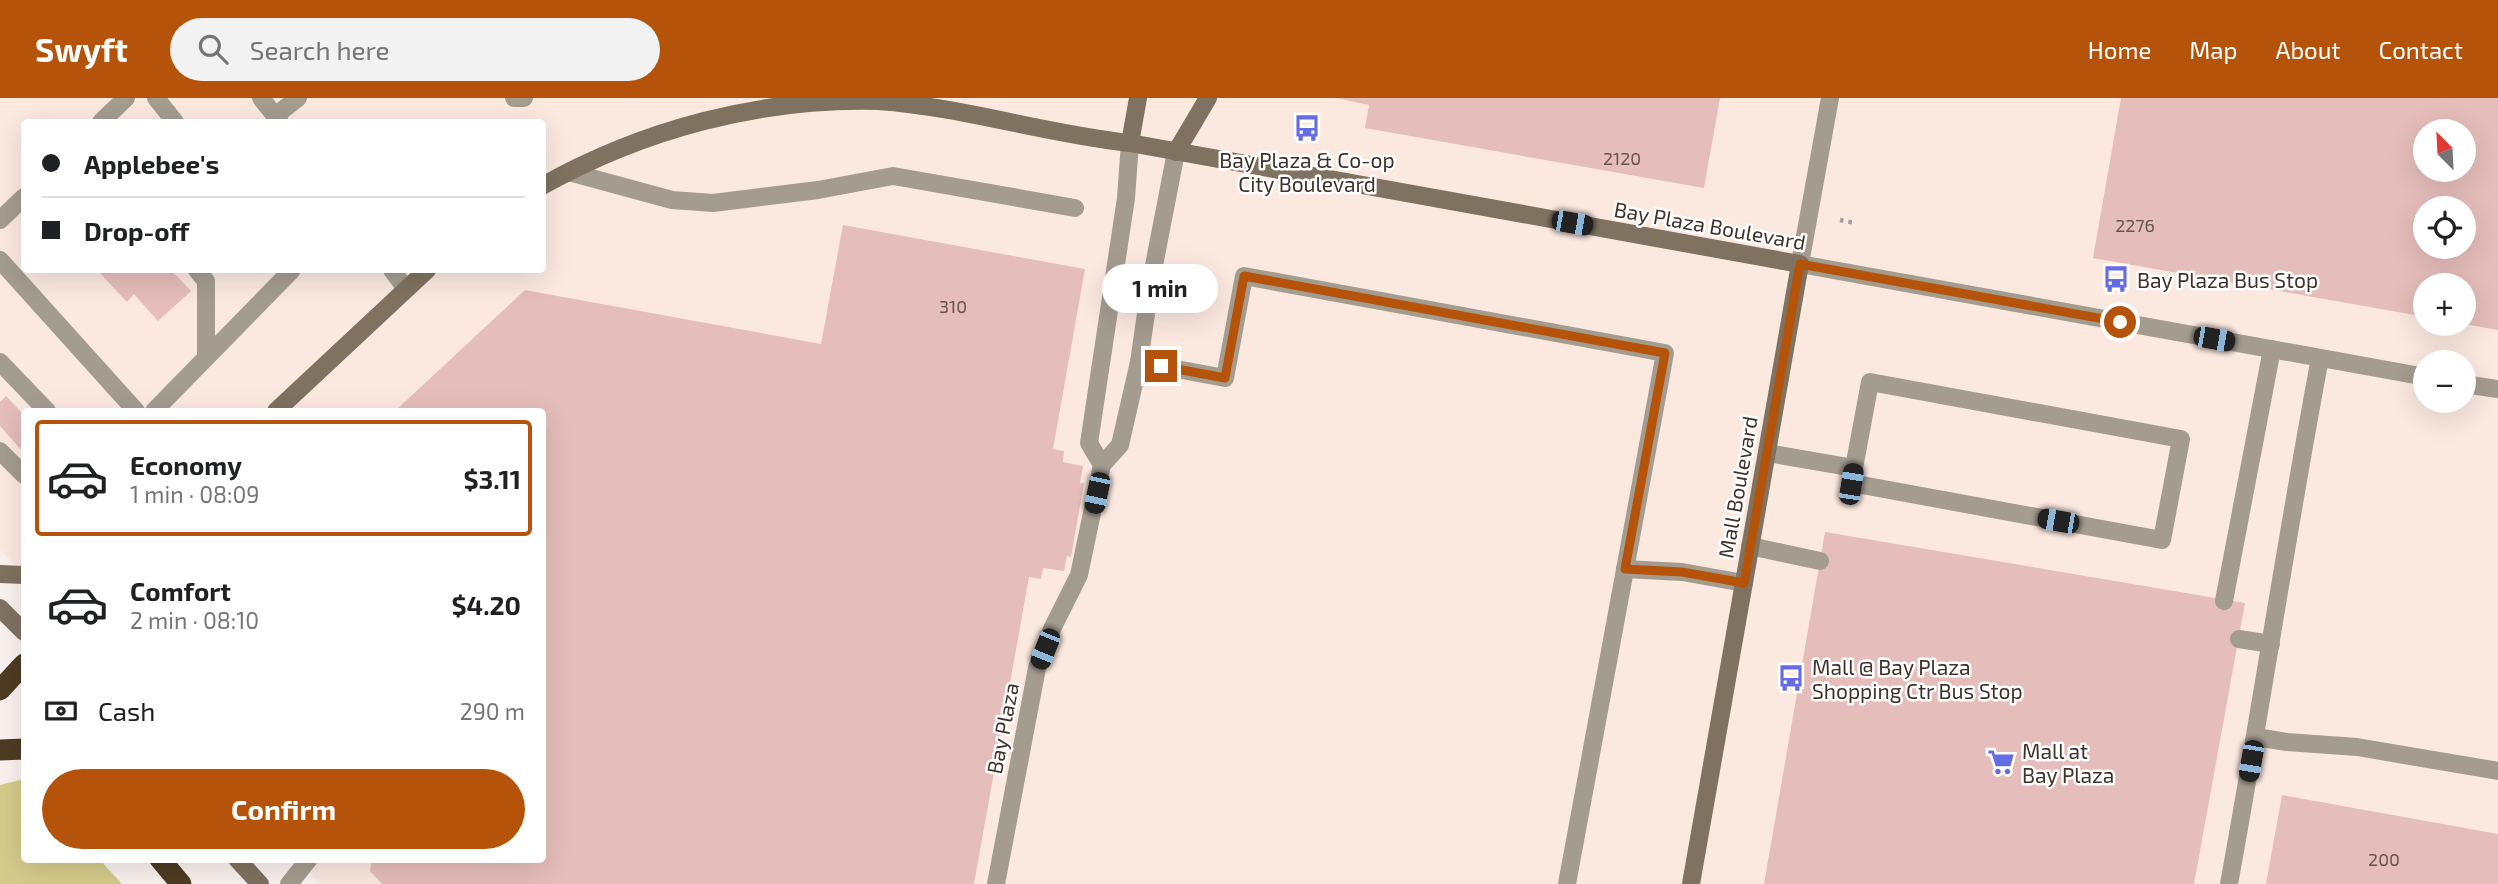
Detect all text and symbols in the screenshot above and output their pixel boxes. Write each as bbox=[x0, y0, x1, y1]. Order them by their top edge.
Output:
search box bbox=[170, 18, 660, 81]
text: Swyft bbox=[35, 29, 128, 69]
icon: search bbox=[194, 30, 232, 68]
text: Search here bbox=[250, 34, 390, 65]
text: Home bbox=[2088, 35, 2151, 64]
text: Map bbox=[2189, 35, 2237, 64]
text: About bbox=[2275, 35, 2341, 64]
text: Contact bbox=[2379, 35, 2463, 64]
bus stop icon: Bay Plaza & Co-op City Boulevard bbox=[1292, 113, 1322, 143]
north arrow bbox=[2413, 119, 2476, 182]
map controls bbox=[2413, 119, 2476, 413]
place label: Bay Plaza & Co-op City Boulevard bbox=[1219, 147, 1395, 196]
house number: 2120 bbox=[1603, 147, 1641, 169]
text: Applebee's bbox=[84, 148, 219, 179]
street label: Bay Plaza Boulevard bbox=[1612, 196, 1808, 254]
button: locate bbox=[2413, 196, 2476, 259]
car bbox=[1550, 209, 1595, 237]
house number: 2276 bbox=[2115, 214, 2155, 236]
text: Drop-off bbox=[84, 215, 189, 246]
callout: 1 min bbox=[1103, 264, 1219, 314]
bus stop icon: Bay Plaza Bus Stop bbox=[2101, 264, 2131, 294]
place label: Bay Plaza Bus Stop bbox=[2137, 267, 2318, 292]
button: + bbox=[2413, 273, 2476, 336]
text: 1 min bbox=[1132, 274, 1188, 302]
house number: 310 bbox=[939, 295, 967, 317]
route start bbox=[2104, 306, 2136, 338]
car bbox=[2192, 325, 2237, 353]
route end bbox=[1145, 350, 1177, 382]
button: − bbox=[2413, 350, 2476, 413]
street label: Mall Boulevard bbox=[1712, 414, 1762, 560]
icon: car bbox=[46, 447, 109, 510]
text: Economy bbox=[130, 449, 242, 480]
car bbox=[1838, 462, 1865, 506]
text: $3.11 bbox=[464, 463, 521, 494]
car bbox=[1083, 470, 1112, 516]
text: 1 min · 08:09 bbox=[130, 480, 259, 508]
car bbox=[2036, 507, 2081, 535]
icon: car bbox=[46, 573, 109, 636]
text: Comfort bbox=[130, 575, 231, 606]
text: $4.20 bbox=[452, 589, 521, 620]
text: 2 min · 08:10 bbox=[130, 606, 259, 634]
car bbox=[1028, 626, 1063, 672]
place label: Mall @ Bay Plaza Shopping Ctr Bus Stop bbox=[1812, 654, 2023, 703]
bus stop icon: Mall @ Bay Plaza Shopping Ctr Bus Stop bbox=[1776, 663, 1806, 693]
street label: Bay Plaza bbox=[981, 680, 1023, 776]
icon: cash bbox=[42, 692, 80, 730]
text: Cash bbox=[98, 695, 155, 726]
text: 290 m bbox=[460, 697, 525, 725]
place label: Mall at Bay Plaza bbox=[2022, 738, 2114, 787]
car bbox=[2238, 738, 2265, 784]
supermarket icon: Mall at Bay Plaza bbox=[1986, 747, 2016, 777]
button: Confirm bbox=[42, 769, 525, 849]
house number: 200 bbox=[2368, 848, 2400, 870]

